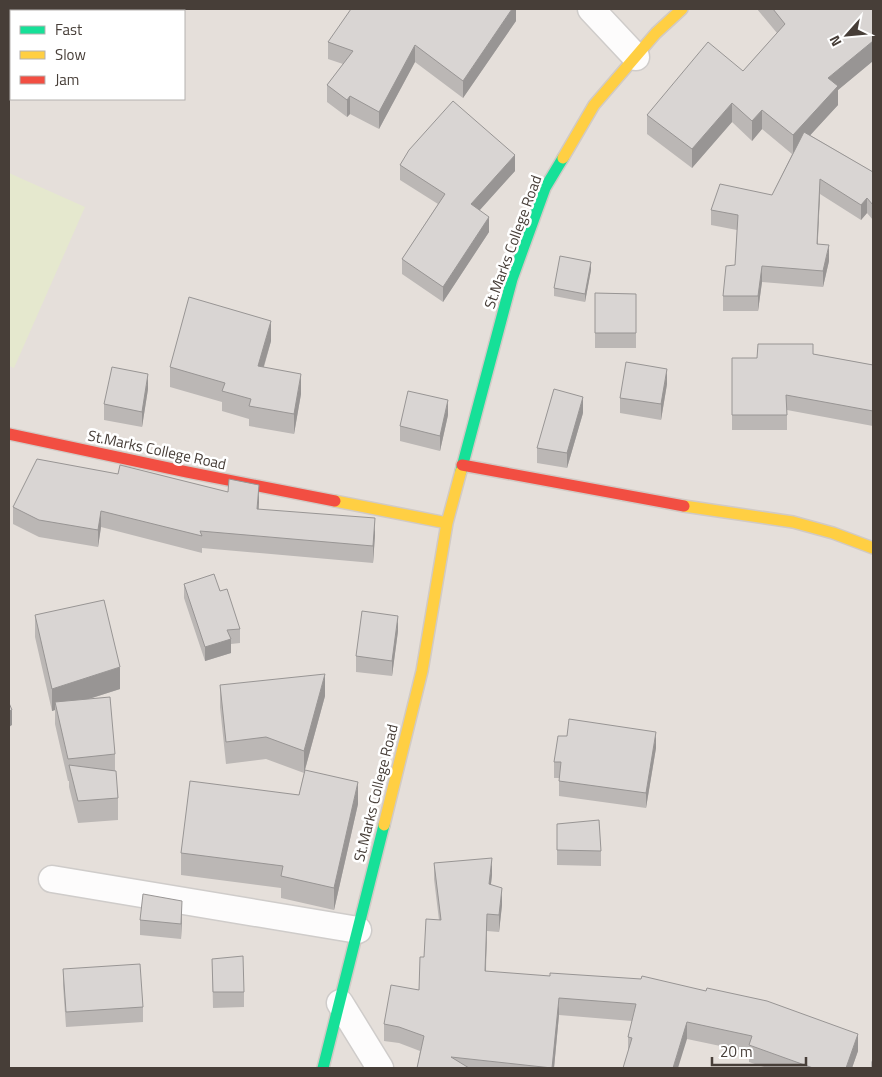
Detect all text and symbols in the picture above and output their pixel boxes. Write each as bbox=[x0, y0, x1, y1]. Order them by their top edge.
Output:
legend bbox=[10, 10, 185, 100]
north arrow bbox=[822, 10, 872, 60]
text: Fast bbox=[55, 18, 83, 41]
text: N bbox=[823, 32, 847, 50]
text: Slow bbox=[55, 43, 86, 66]
text: Jam bbox=[55, 68, 79, 91]
street label: St.Marks College Road bbox=[478, 172, 547, 312]
street label: St.Marks College Road bbox=[86, 424, 228, 475]
street label: St.Marks College Road bbox=[347, 722, 404, 864]
scale bar bbox=[712, 1034, 806, 1066]
text: 20 m bbox=[720, 1040, 753, 1063]

